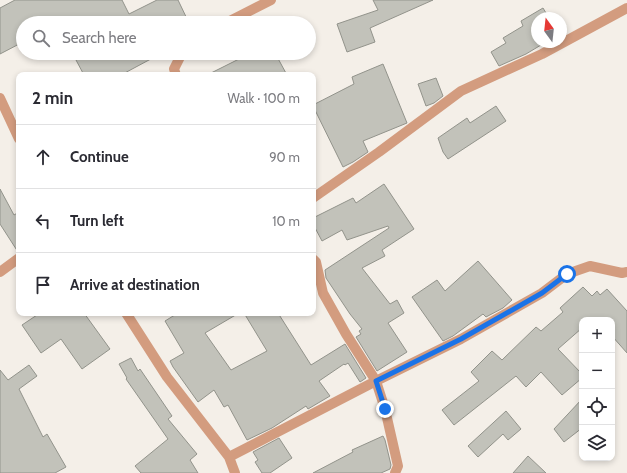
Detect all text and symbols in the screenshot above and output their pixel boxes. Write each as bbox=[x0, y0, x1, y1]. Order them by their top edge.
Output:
north arrow bbox=[531, 12, 567, 48]
search box bbox=[16, 16, 316, 60]
icon: search bbox=[30, 27, 52, 49]
text: Search here bbox=[62, 29, 137, 47]
text: 2 min bbox=[32, 88, 73, 108]
text: Walk · 100 m bbox=[227, 90, 300, 106]
icon: ahead bbox=[32, 146, 54, 168]
text: Continue bbox=[70, 148, 129, 166]
text: 90 m bbox=[269, 149, 300, 165]
icon: left bbox=[32, 210, 54, 232]
text: Turn left bbox=[70, 212, 124, 230]
text: 10 m bbox=[272, 213, 300, 229]
route start bbox=[558, 265, 576, 283]
icon: arrive bbox=[32, 274, 54, 296]
text: Arrive at destination bbox=[70, 276, 200, 294]
map controls bbox=[579, 317, 615, 461]
button: + bbox=[579, 317, 615, 353]
button: − bbox=[579, 353, 615, 389]
button: locate bbox=[579, 389, 615, 425]
route end bbox=[376, 400, 394, 418]
button: layers bbox=[579, 425, 615, 461]

